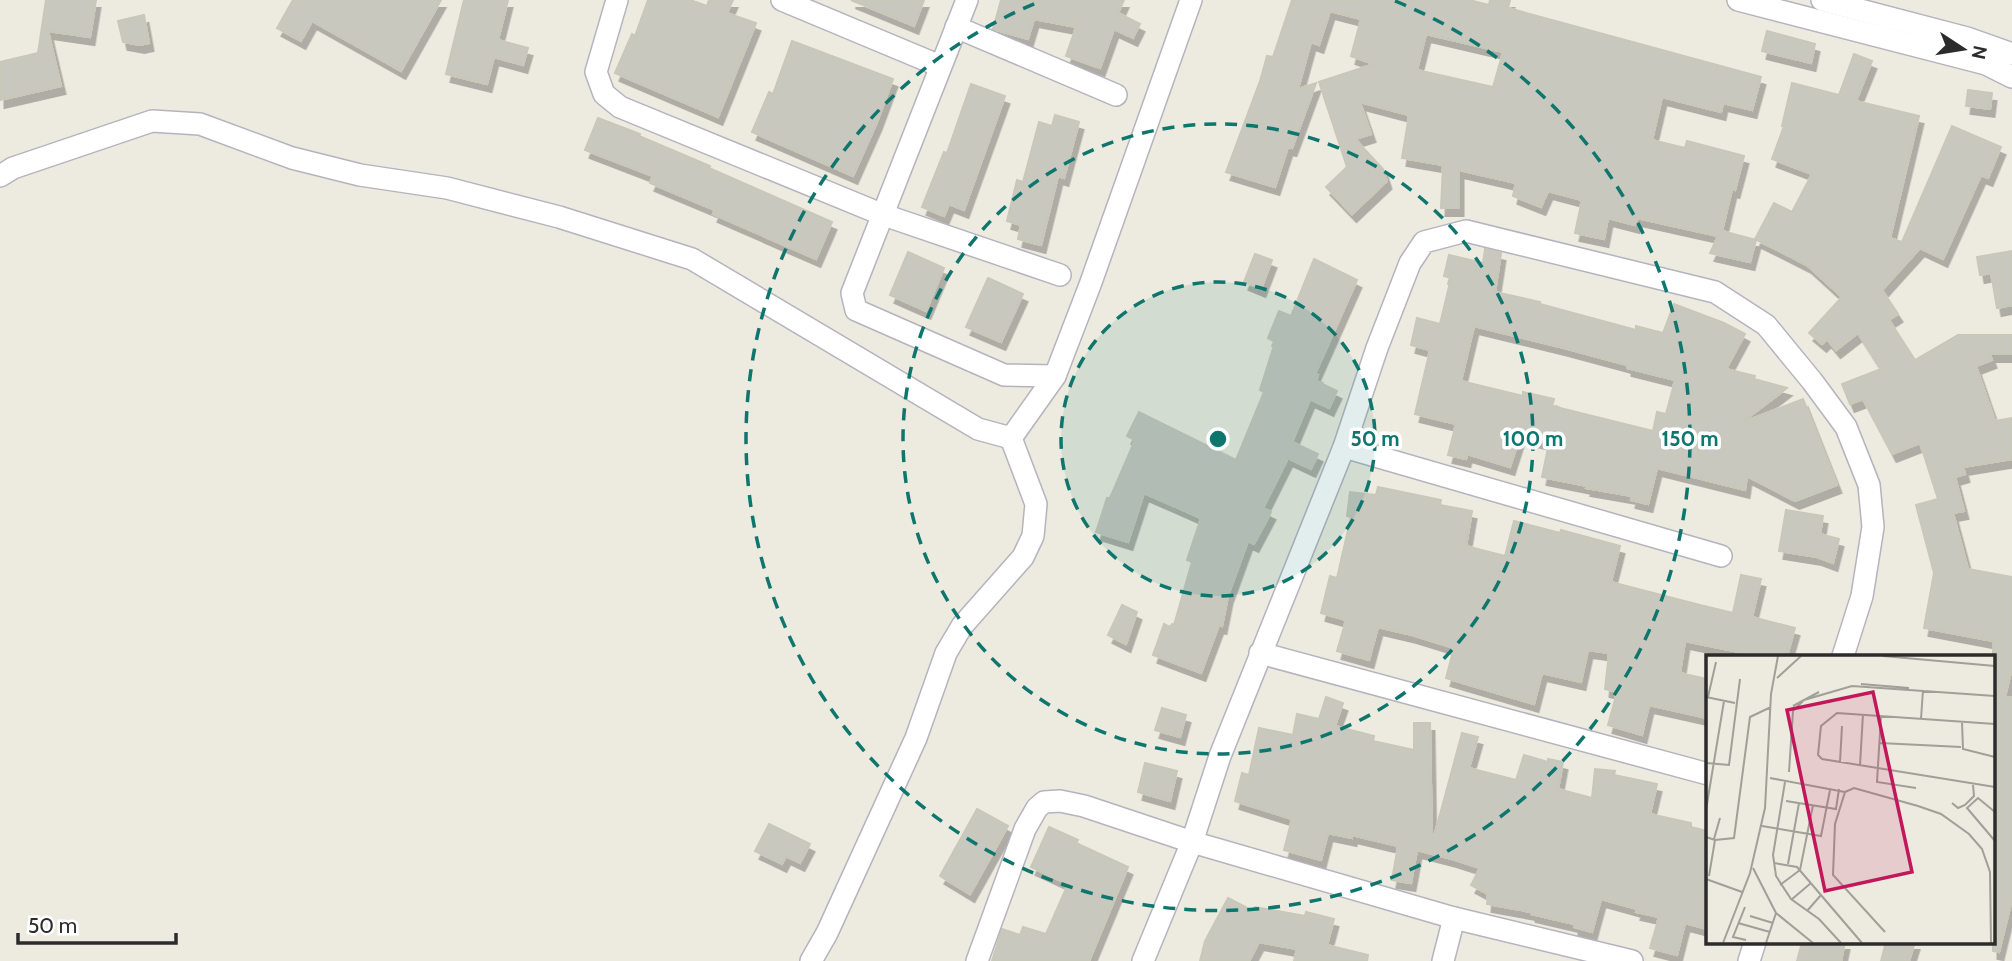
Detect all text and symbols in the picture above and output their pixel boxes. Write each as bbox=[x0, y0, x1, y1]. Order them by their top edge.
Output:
north arrow bbox=[1928, 14, 1998, 84]
text: N bbox=[1966, 43, 1992, 61]
text: 50 m bbox=[1350, 426, 1400, 451]
text: 100 m bbox=[1503, 426, 1563, 451]
text: 150 m bbox=[1662, 426, 1718, 451]
centre of rings bbox=[1206, 427, 1230, 451]
inset map bbox=[1706, 655, 1994, 944]
scale bar bbox=[18, 902, 175, 946]
text: 50 m bbox=[28, 913, 77, 938]

